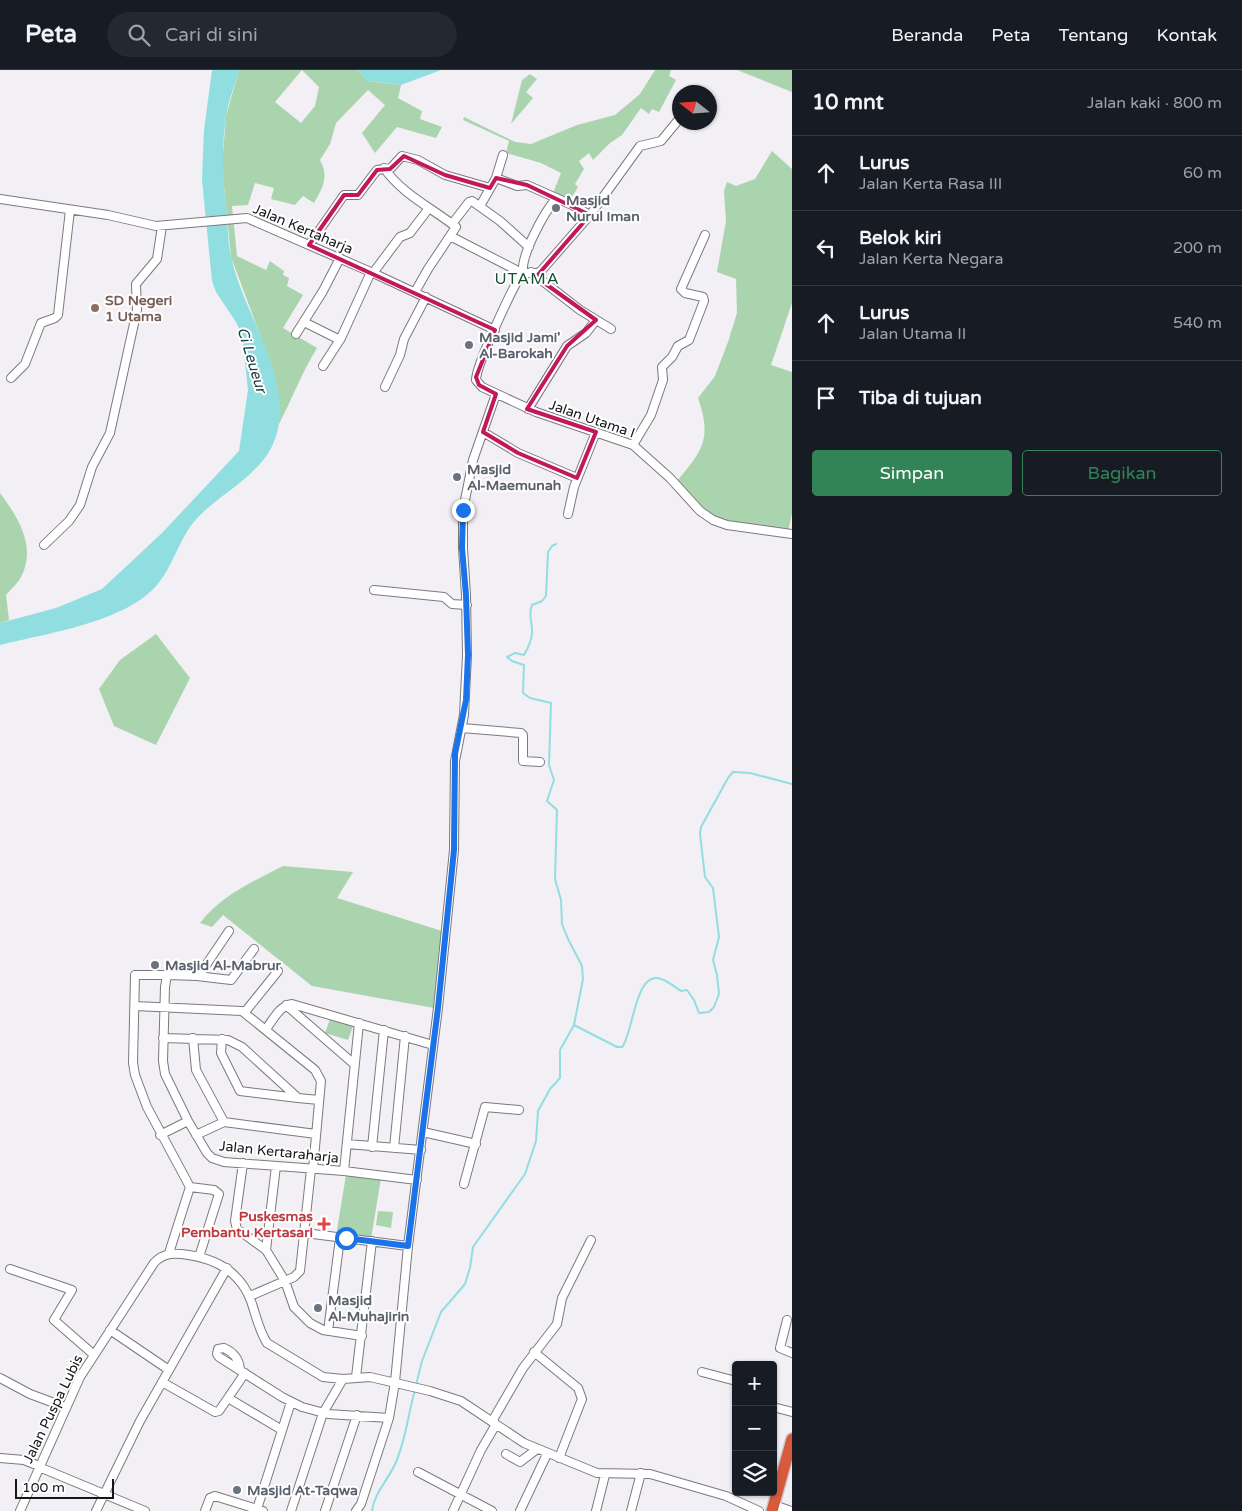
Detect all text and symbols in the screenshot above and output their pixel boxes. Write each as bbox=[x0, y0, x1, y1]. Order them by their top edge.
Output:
search box bbox=[107, 12, 457, 57]
text: Peta bbox=[25, 20, 77, 49]
icon: search bbox=[125, 21, 153, 49]
text: Cari di sini bbox=[165, 24, 258, 46]
text: Beranda bbox=[891, 24, 963, 46]
text: Peta bbox=[991, 24, 1030, 46]
text: Tentang bbox=[1058, 24, 1128, 46]
text: Kontak bbox=[1156, 24, 1217, 46]
north arrow bbox=[672, 85, 717, 130]
text: 10 mnt bbox=[812, 90, 884, 115]
text: Jalan kaki · 800 m bbox=[1087, 93, 1222, 113]
text: Lurus bbox=[859, 152, 909, 174]
icon: ahead bbox=[812, 159, 840, 187]
text: 60 m bbox=[1183, 163, 1222, 183]
text: Jalan Kerta Rasa III bbox=[859, 174, 1002, 194]
place label: Masjid Nurul Iman bbox=[566, 192, 640, 225]
street label: Jalan Kertaharja bbox=[250, 200, 356, 258]
marker: Masjid Nurul Iman bbox=[550, 202, 562, 214]
text: Belok kiri bbox=[859, 227, 942, 249]
icon: left bbox=[812, 234, 840, 262]
text: 200 m bbox=[1173, 238, 1222, 258]
text: Jalan Kerta Negara bbox=[859, 249, 1003, 269]
district label: UTAMA bbox=[494, 269, 560, 289]
place label: SD Negeri 1 Utama bbox=[105, 292, 172, 325]
marker: SD Negeri 1 Utama bbox=[89, 302, 101, 314]
text: Lurus bbox=[859, 302, 909, 324]
icon: ahead bbox=[812, 309, 840, 337]
text: 540 m bbox=[1173, 313, 1222, 333]
text: Jalan Utama II bbox=[859, 324, 966, 344]
water label: Ci Leueur bbox=[233, 325, 271, 397]
place label: Masjid Jami' Al-Barokah bbox=[479, 329, 560, 362]
marker: Masjid Jami' Al-Barokah bbox=[463, 339, 475, 351]
icon: arrive bbox=[812, 384, 840, 412]
text: Tiba di tujuan bbox=[859, 387, 982, 409]
street label: Jalan Utama I bbox=[547, 396, 637, 442]
button: Simpan bbox=[812, 450, 1012, 496]
button: Bagikan bbox=[1022, 450, 1222, 496]
place label: Masjid Al-Maemunah bbox=[467, 461, 561, 494]
marker: Masjid Al-Maemunah bbox=[451, 471, 463, 483]
route end bbox=[452, 499, 475, 522]
place label: Masjid Al-Mabrur bbox=[165, 957, 281, 974]
marker: Masjid Al-Mabrur bbox=[149, 959, 161, 971]
street label: Jalan Kertaraharja bbox=[218, 1137, 340, 1167]
place label: Puskesmas Pembantu Kertasari bbox=[181, 1208, 313, 1241]
marker: Puskesmas Pembantu Kertasari bbox=[317, 1217, 331, 1231]
route start bbox=[335, 1227, 358, 1250]
place label: Masjid Al-Muhajirin bbox=[328, 1292, 409, 1325]
marker: Masjid Al-Muhajirin bbox=[312, 1302, 324, 1314]
street label: Jalan Puspa Lubis bbox=[19, 1352, 87, 1466]
map controls bbox=[732, 1361, 777, 1496]
button: + bbox=[732, 1361, 777, 1406]
button: − bbox=[732, 1406, 777, 1451]
button: layers bbox=[732, 1451, 777, 1496]
scale bar bbox=[15, 1476, 114, 1499]
text: 100 m bbox=[22, 1479, 65, 1496]
place label: Masjid At-Taqwa bbox=[247, 1482, 358, 1499]
marker: Masjid At-Taqwa bbox=[231, 1484, 243, 1496]

